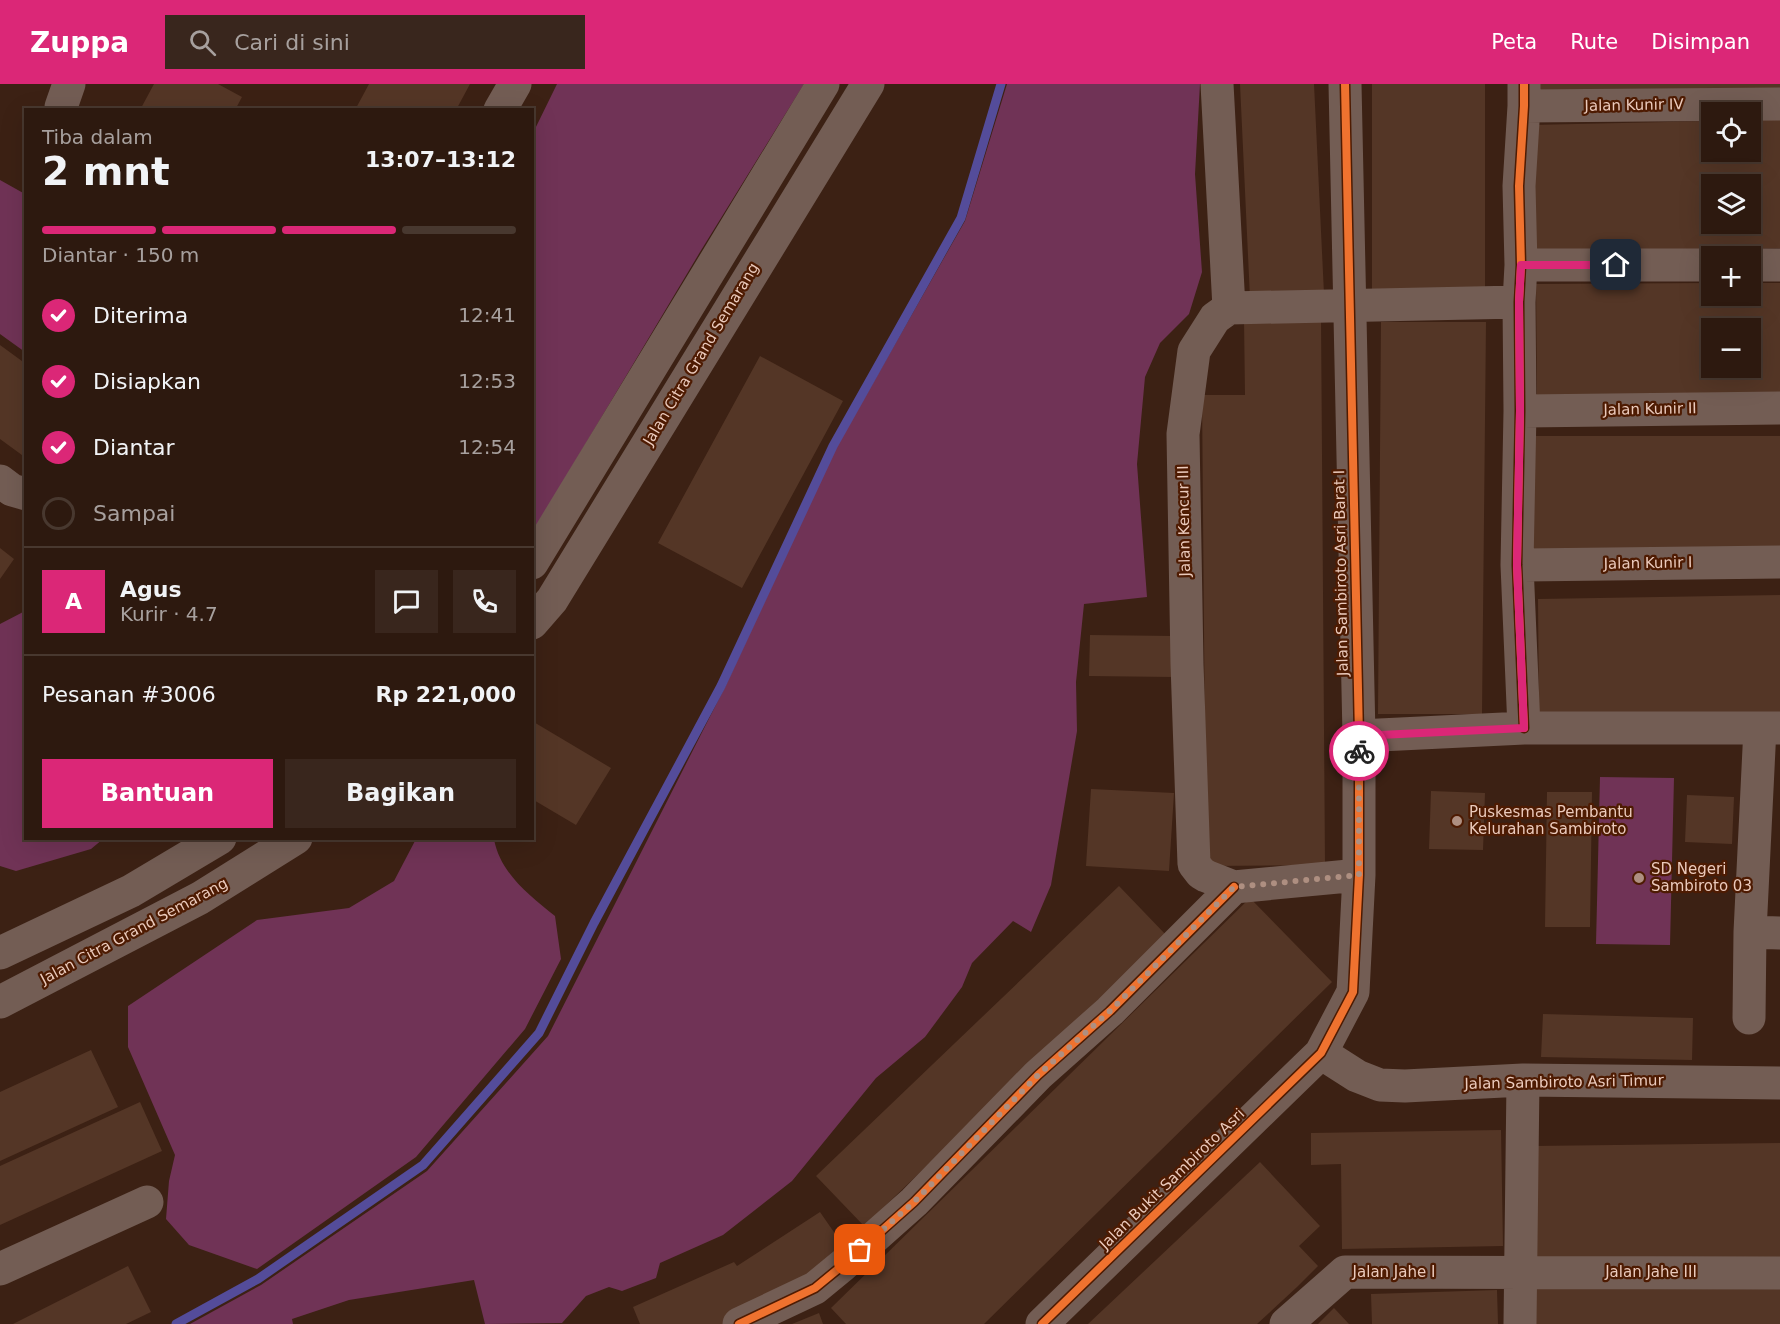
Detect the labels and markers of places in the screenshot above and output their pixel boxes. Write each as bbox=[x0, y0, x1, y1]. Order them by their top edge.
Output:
pin bbox=[1590, 239, 1641, 290]
place label: Puskesmas Pembantu Kelurahan Sambiroto bbox=[1469, 803, 1633, 838]
marker: Puskesmas Pembantu Kelurahan Sambiroto bbox=[1450, 814, 1464, 828]
place label: SD Negeri Sambiroto 03 bbox=[1651, 860, 1752, 895]
marker: SD Negeri Sambiroto 03 bbox=[1632, 871, 1646, 885]
pin bbox=[834, 1224, 885, 1275]

